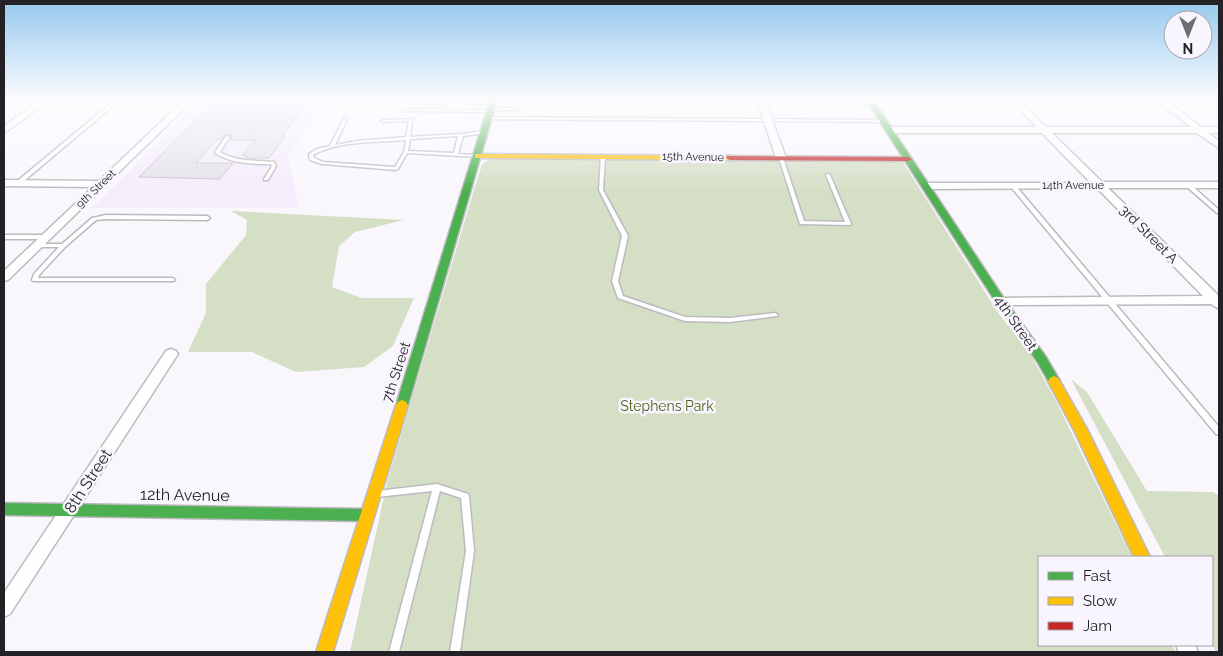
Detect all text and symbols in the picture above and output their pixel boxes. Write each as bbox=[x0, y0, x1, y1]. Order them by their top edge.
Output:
north arrow bbox=[1163, 10, 1213, 60]
text: N bbox=[1183, 40, 1193, 56]
street label: 15th Avenue bbox=[662, 150, 725, 164]
street label: 9th Street bbox=[74, 167, 119, 211]
street label: 14th Avenue bbox=[1042, 179, 1104, 192]
street label: 3rd Street A bbox=[1117, 202, 1182, 267]
street label: 4th Street bbox=[991, 293, 1041, 354]
street label: 7th Street bbox=[379, 339, 413, 404]
park label: Stephens Park bbox=[620, 398, 714, 414]
street label: 8th Street bbox=[60, 445, 116, 517]
street label: 12th Avenue bbox=[140, 485, 230, 505]
legend bbox=[1038, 556, 1213, 646]
text: Fast bbox=[1083, 567, 1111, 585]
text: Slow bbox=[1083, 592, 1117, 610]
text: Jam bbox=[1083, 617, 1112, 635]

